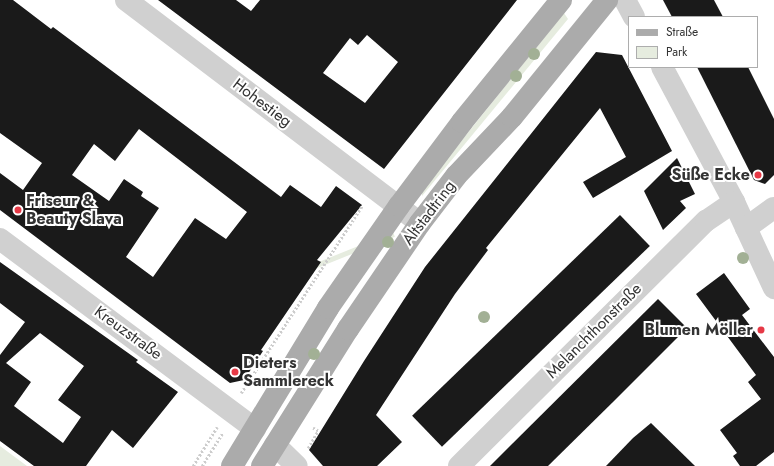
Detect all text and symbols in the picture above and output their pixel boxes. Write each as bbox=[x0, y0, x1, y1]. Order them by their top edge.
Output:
legend bbox=[628, 16, 758, 68]
text: Straße bbox=[666, 23, 698, 41]
text: Park bbox=[666, 43, 687, 61]
street label: Hohestieg bbox=[229, 75, 295, 131]
place label: Süße Ecke bbox=[671, 165, 750, 185]
marker: Süße Ecke bbox=[753, 170, 763, 180]
street label: Altstadtring bbox=[398, 177, 460, 249]
place label: Friseur & Beauty Slava bbox=[26, 191, 122, 229]
marker: Friseur & Beauty Slava bbox=[13, 205, 23, 215]
street label: Melanchthonstraße bbox=[542, 279, 646, 383]
street label: Kreuzstraße bbox=[90, 302, 166, 364]
place label: Blumen Möller bbox=[644, 320, 753, 340]
marker: Blumen Möller bbox=[756, 325, 766, 335]
place label: Dieters Sammlereck bbox=[243, 353, 334, 391]
marker: Dieters Sammlereck bbox=[230, 367, 240, 377]

